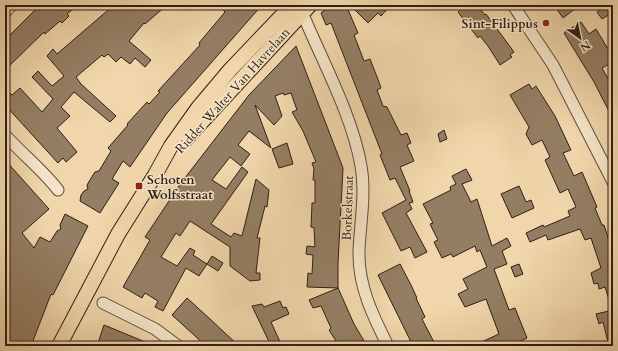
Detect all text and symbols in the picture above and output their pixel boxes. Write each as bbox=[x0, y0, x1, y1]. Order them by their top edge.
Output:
place label: Sint-Filippus bbox=[462, 15, 538, 33]
marker: Sint-Filippus bbox=[541, 18, 551, 28]
north arrow bbox=[560, 18, 600, 58]
street label: Ridder Walter Van Havrelaan bbox=[171, 23, 295, 158]
text: N bbox=[577, 37, 593, 55]
place label: Schoten Wolfsstraat bbox=[146, 171, 213, 204]
street label: Borkelstraat bbox=[338, 175, 358, 241]
marker: Schoten Wolfsstraat bbox=[134, 181, 144, 191]

